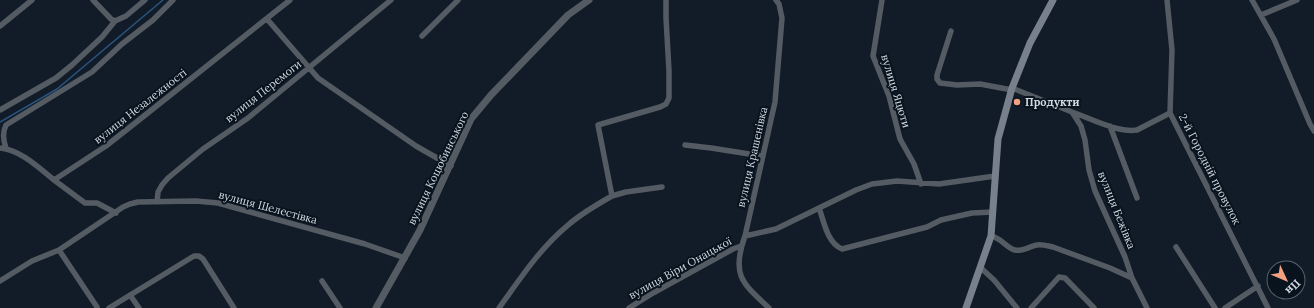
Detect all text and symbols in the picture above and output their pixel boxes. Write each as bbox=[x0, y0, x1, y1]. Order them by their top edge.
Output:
street label: вулиця Яцюти bbox=[878, 53, 914, 129]
street label: вулиця Перемоги bbox=[222, 57, 304, 125]
street label: вулиця Незалежності bbox=[91, 65, 189, 147]
place label: Продукти bbox=[1025, 95, 1079, 109]
marker: Продукти bbox=[1012, 97, 1022, 107]
street label: вулиця Крашенівка bbox=[734, 105, 770, 209]
street label: вулиця Коцюбинського bbox=[404, 109, 472, 227]
street label: 2-й Городній провулок bbox=[1176, 111, 1244, 227]
street label: вулиця Бежівка bbox=[1095, 169, 1139, 251]
street label: вулиця Шелестівка bbox=[217, 187, 319, 227]
street label: вулиця Віри Онацької bbox=[626, 233, 735, 302]
north arrow bbox=[1266, 260, 1306, 300]
text: Пн bbox=[1283, 276, 1304, 298]

